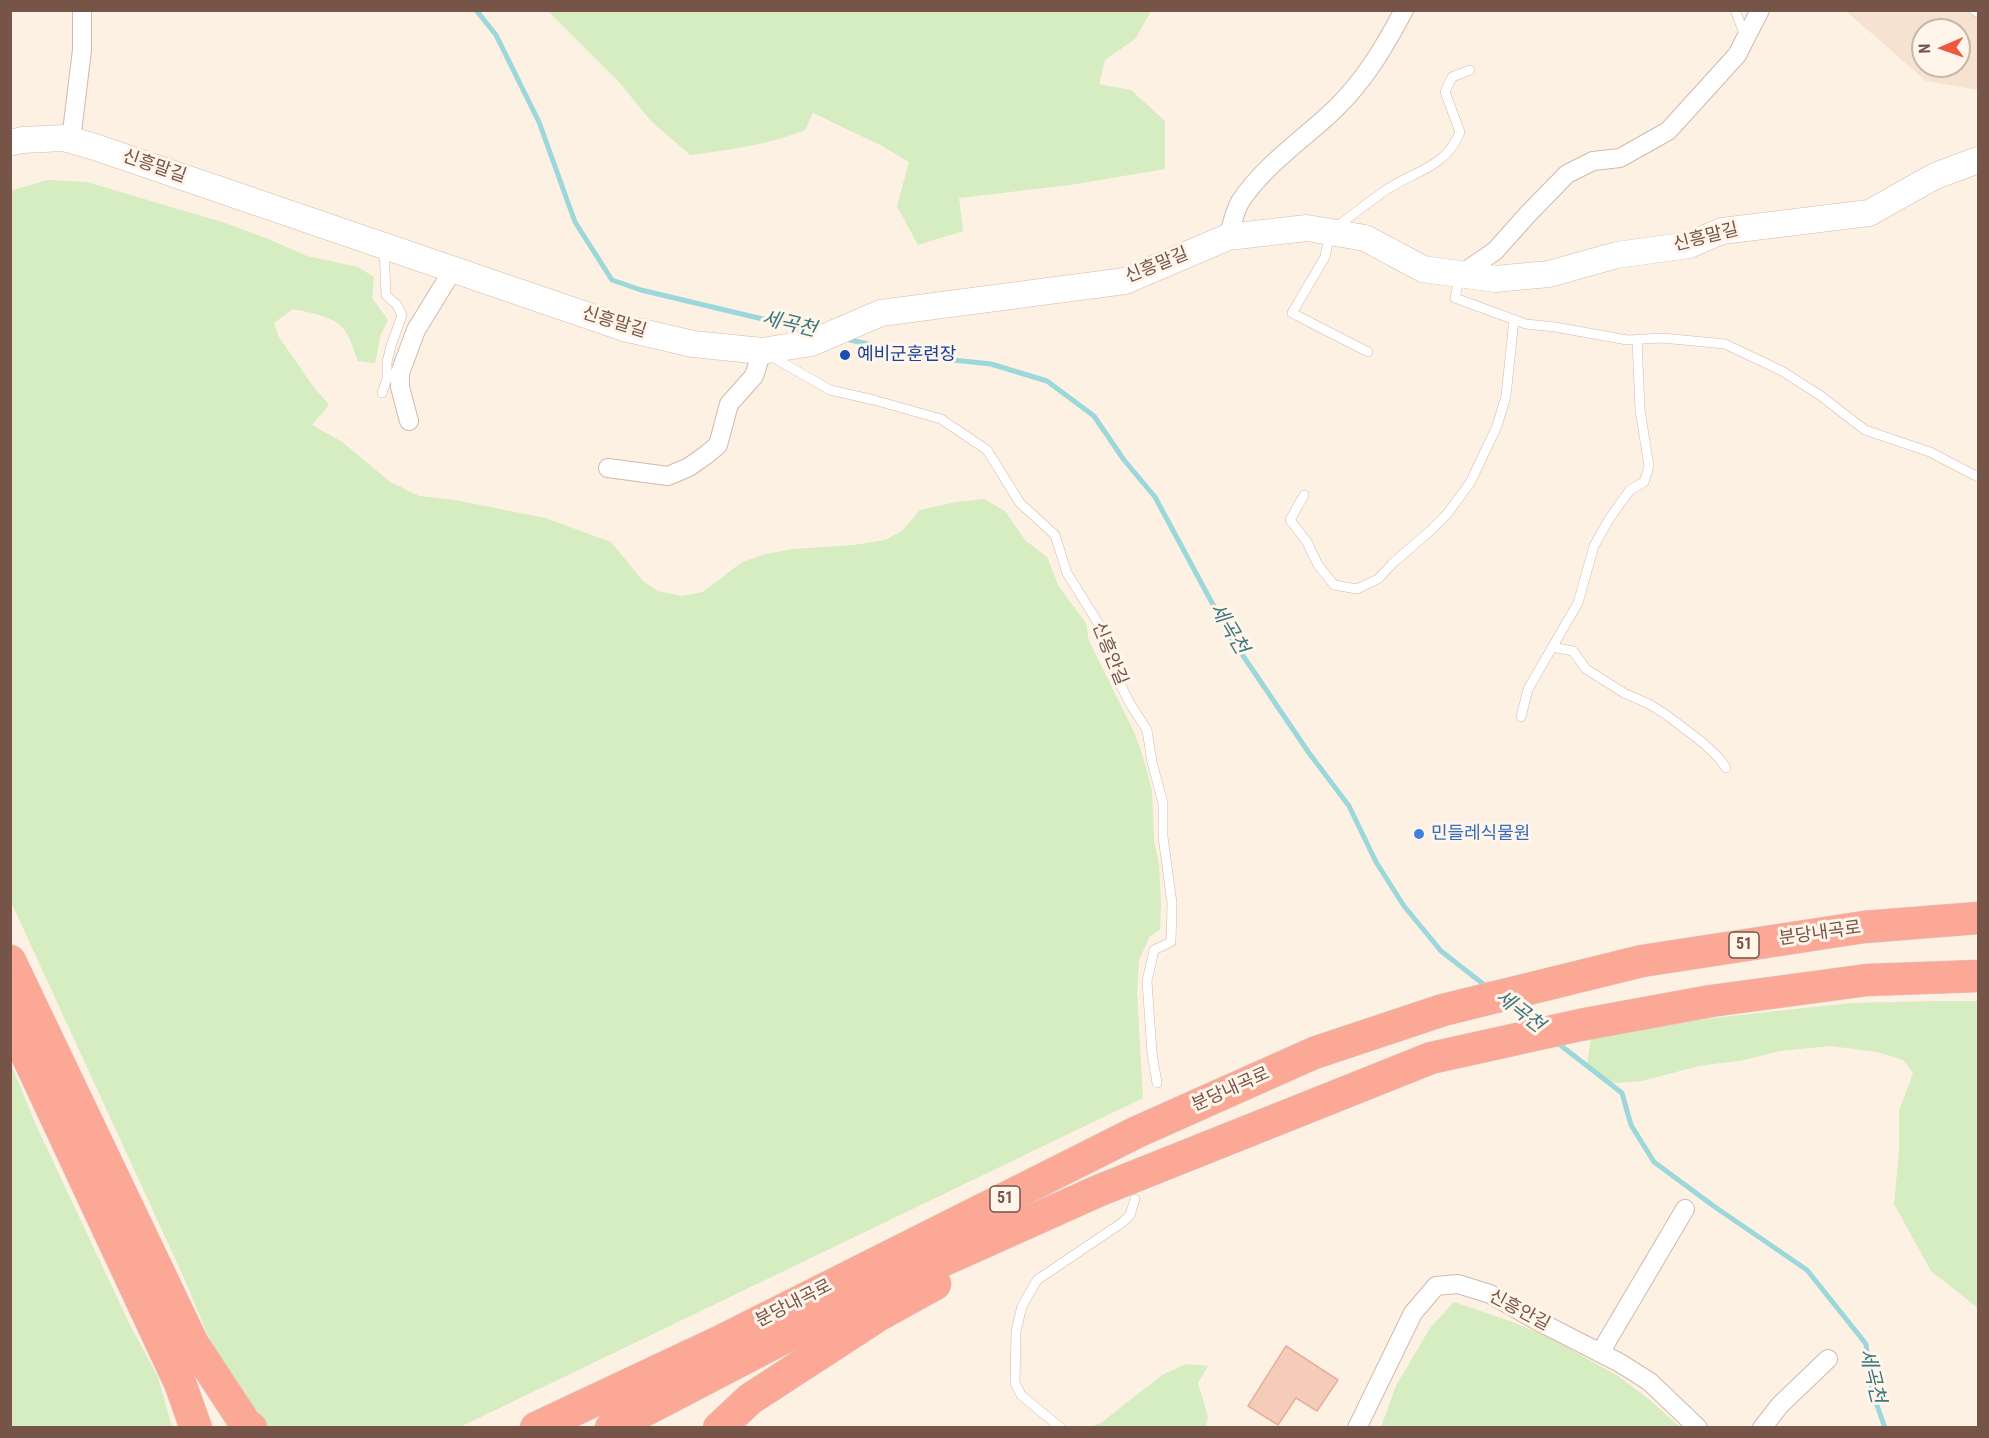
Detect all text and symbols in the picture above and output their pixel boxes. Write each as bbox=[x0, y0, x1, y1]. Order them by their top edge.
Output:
north arrow bbox=[1911, 18, 1971, 78]
text: N bbox=[1915, 43, 1934, 54]
street label: 신흥말길 bbox=[119, 146, 189, 188]
street label: 신흥말길 bbox=[1671, 220, 1741, 256]
street label: 신흥말길 bbox=[1122, 244, 1192, 288]
street label: 신흥말길 bbox=[579, 303, 649, 343]
water label: 세곡천 bbox=[759, 307, 819, 343]
place label: 예비군훈련장 bbox=[857, 344, 956, 366]
marker: 예비군훈련장 bbox=[838, 348, 852, 362]
water label: 세곡천 bbox=[1203, 599, 1253, 659]
street label: 신흥안길 bbox=[1087, 619, 1131, 689]
place label: 민들레식물원 bbox=[1431, 823, 1530, 845]
marker: 민들레식물원 bbox=[1412, 827, 1426, 841]
street label: 분당내곡로 bbox=[1777, 918, 1863, 950]
road number: 51 bbox=[1729, 932, 1759, 958]
water label: 세곡천 bbox=[1490, 986, 1548, 1038]
street label: 분당내곡로 bbox=[1189, 1063, 1273, 1117]
road number: 51 bbox=[990, 1186, 1020, 1212]
street label: 분당내곡로 bbox=[752, 1276, 836, 1332]
street label: 신흥안길 bbox=[1485, 1286, 1553, 1336]
water label: 세곡천 bbox=[1853, 1346, 1889, 1406]

